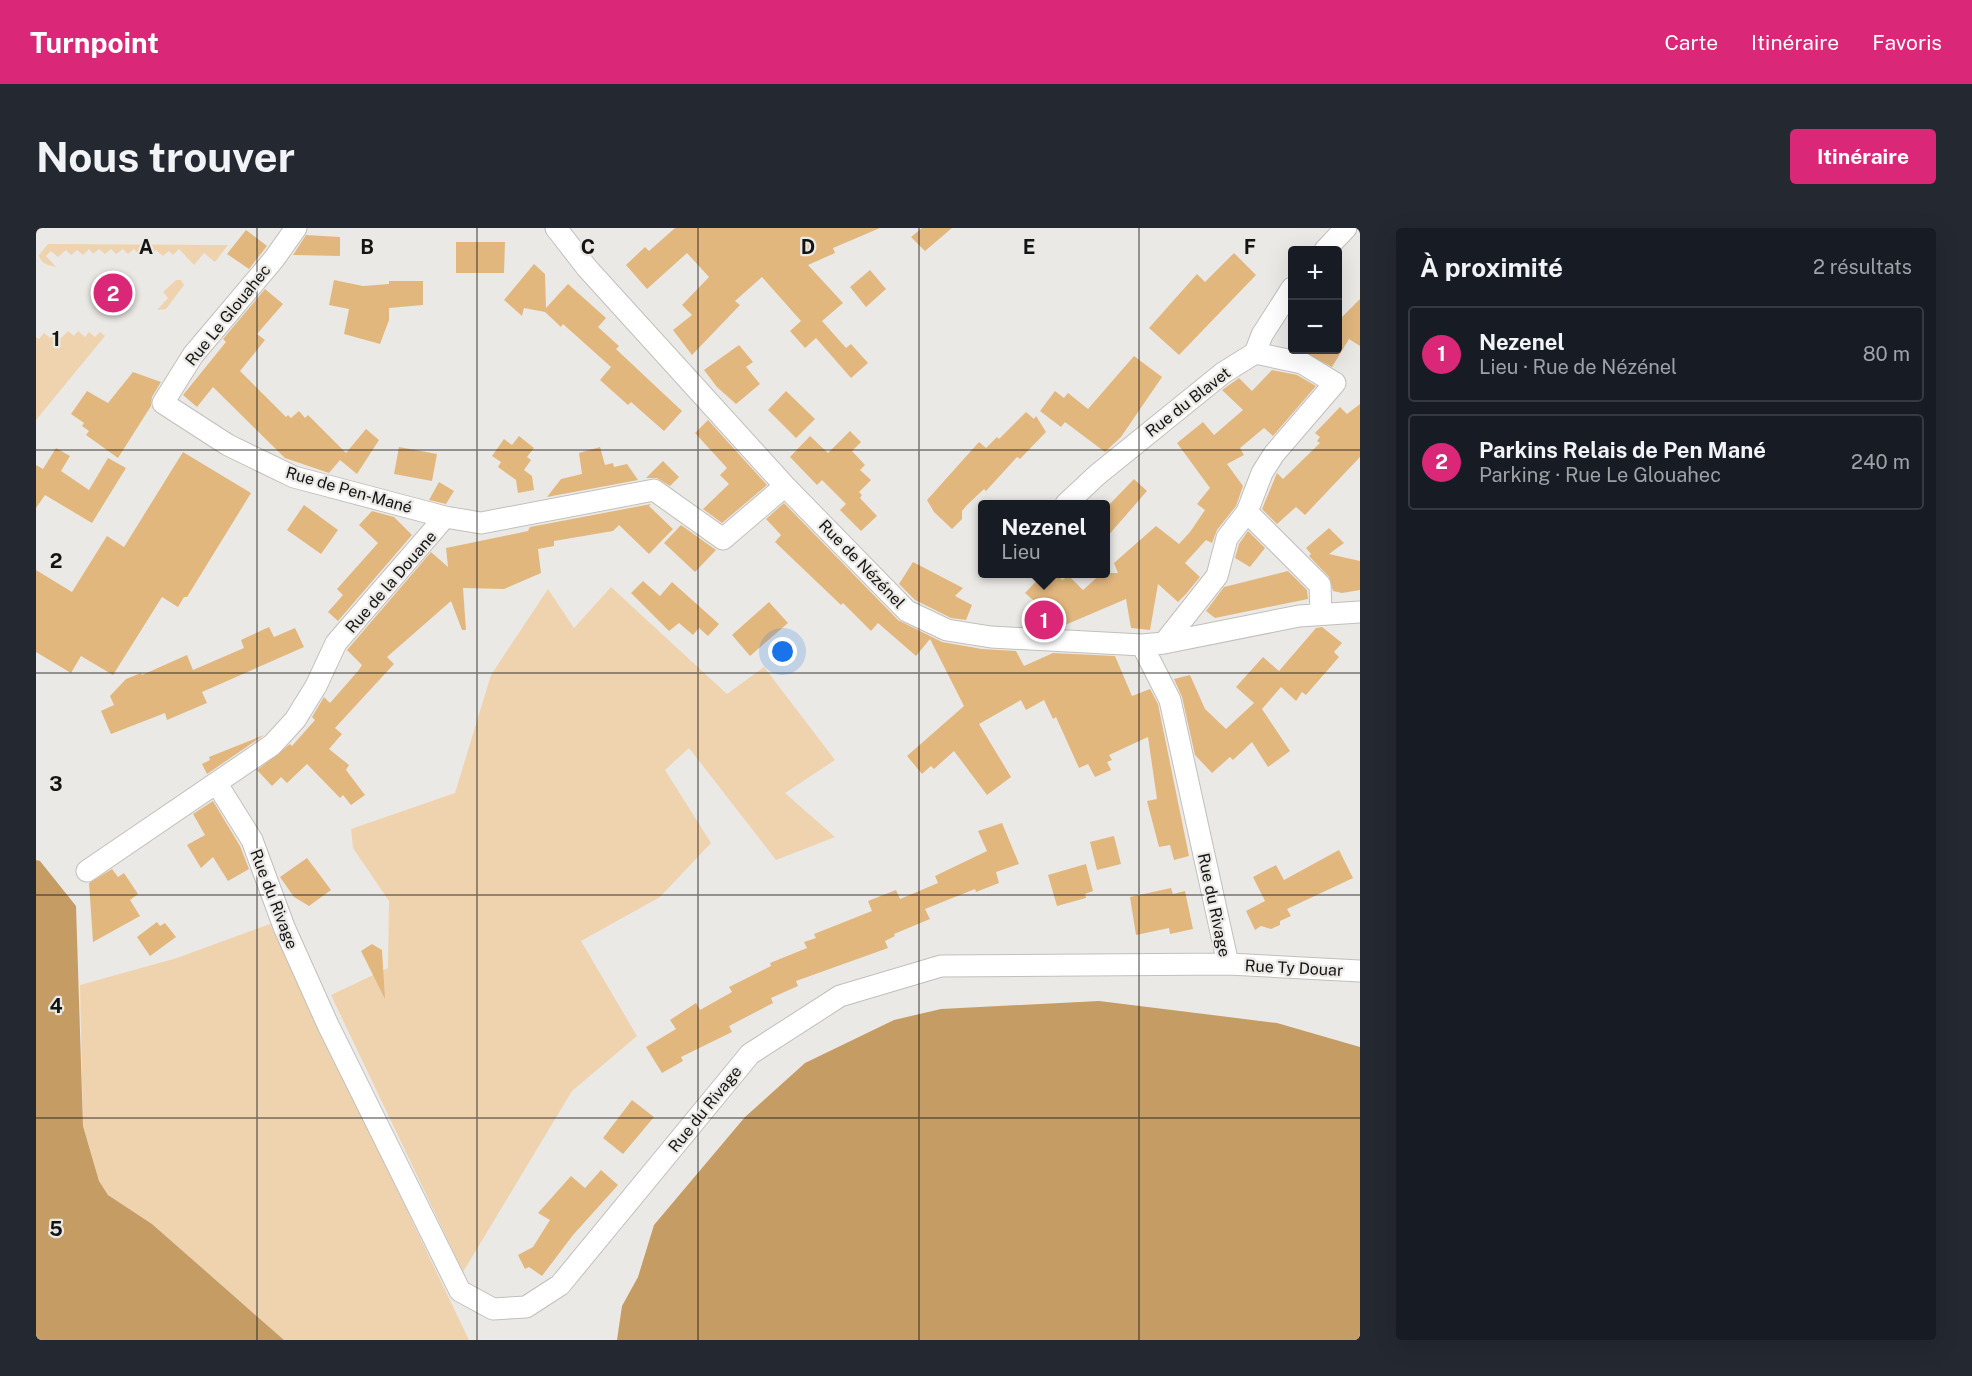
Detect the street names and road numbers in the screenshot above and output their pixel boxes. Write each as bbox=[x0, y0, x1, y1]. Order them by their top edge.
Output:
street label: Rue Le Glouahec bbox=[181, 260, 275, 370]
street label: Rue du Blavet bbox=[1142, 363, 1234, 441]
street label: Rue de Pen-Mané bbox=[284, 463, 414, 517]
street label: Rue de Nézénel bbox=[815, 516, 909, 612]
street label: Rue de la Douane bbox=[341, 527, 441, 637]
street label: Rue du Rivage bbox=[246, 846, 302, 952]
street label: Rue du Rivage bbox=[1194, 851, 1234, 959]
street label: Rue Ty Douar bbox=[1244, 956, 1344, 980]
street label: Rue du Rivage bbox=[664, 1062, 746, 1156]

